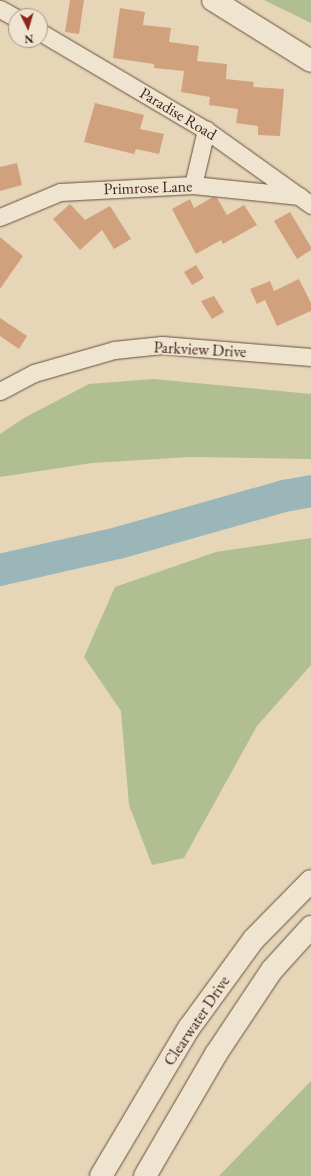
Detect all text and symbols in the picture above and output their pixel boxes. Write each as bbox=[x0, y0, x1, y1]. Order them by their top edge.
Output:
north arrow bbox=[8, 8, 48, 48]
text: N bbox=[24, 32, 34, 46]
street label: Paradise Road bbox=[136, 84, 220, 144]
street label: Primrose Lane bbox=[103, 177, 193, 199]
street label: Parkview Drive bbox=[153, 338, 247, 362]
street label: Clearwater Drive bbox=[160, 972, 234, 1070]

